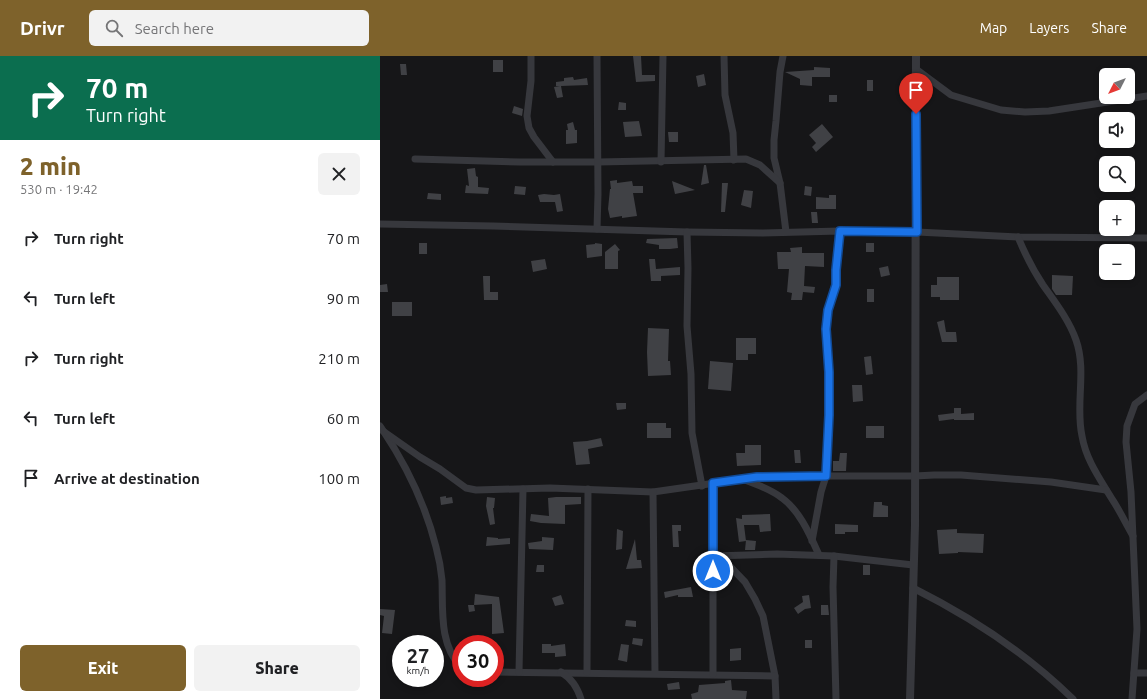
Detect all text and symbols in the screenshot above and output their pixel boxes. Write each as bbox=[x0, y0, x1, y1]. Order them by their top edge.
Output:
search box bbox=[89, 10, 369, 46]
text: Drivr bbox=[20, 17, 65, 39]
icon: search bbox=[103, 17, 125, 39]
text: Search here bbox=[135, 20, 214, 37]
text: Map bbox=[980, 20, 1007, 36]
text: Layers bbox=[1029, 20, 1069, 36]
text: Share bbox=[1091, 20, 1127, 36]
north arrow bbox=[1099, 68, 1135, 104]
map controls bbox=[1099, 68, 1135, 280]
icon: right bbox=[20, 72, 72, 124]
text: 70 m bbox=[86, 72, 148, 103]
pin bbox=[899, 73, 933, 114]
icon: arrive bbox=[905, 79, 927, 101]
text: Turn right bbox=[86, 105, 166, 125]
button: sound bbox=[1099, 112, 1135, 148]
text: 2 min bbox=[20, 153, 81, 180]
button: close bbox=[318, 153, 360, 195]
button: search bbox=[1099, 156, 1135, 192]
text: 530 m · 19:42 bbox=[20, 182, 98, 196]
button: + bbox=[1099, 200, 1135, 236]
icon: right bbox=[20, 227, 42, 249]
text: Turn right bbox=[54, 230, 124, 247]
text: 70 m bbox=[327, 230, 360, 247]
button: − bbox=[1099, 244, 1135, 280]
icon: left bbox=[20, 287, 42, 309]
text: Turn left bbox=[54, 290, 115, 307]
text: 90 m bbox=[327, 290, 360, 307]
icon: right bbox=[20, 347, 42, 369]
text: Turn right bbox=[54, 350, 124, 367]
text: 210 m bbox=[318, 350, 360, 367]
icon: left bbox=[20, 407, 42, 429]
text: Turn left bbox=[54, 410, 115, 427]
text: 60 m bbox=[327, 410, 360, 427]
icon: arrive bbox=[20, 467, 42, 489]
text: Arrive at destination bbox=[54, 470, 200, 487]
text: 100 m bbox=[318, 470, 360, 487]
position arrow bbox=[692, 550, 734, 592]
speed limit sign: 30 bbox=[452, 635, 504, 687]
text: 27 bbox=[407, 644, 429, 667]
button: Exit bbox=[20, 645, 186, 691]
button: Share bbox=[194, 645, 360, 691]
text: km/h bbox=[406, 665, 430, 676]

